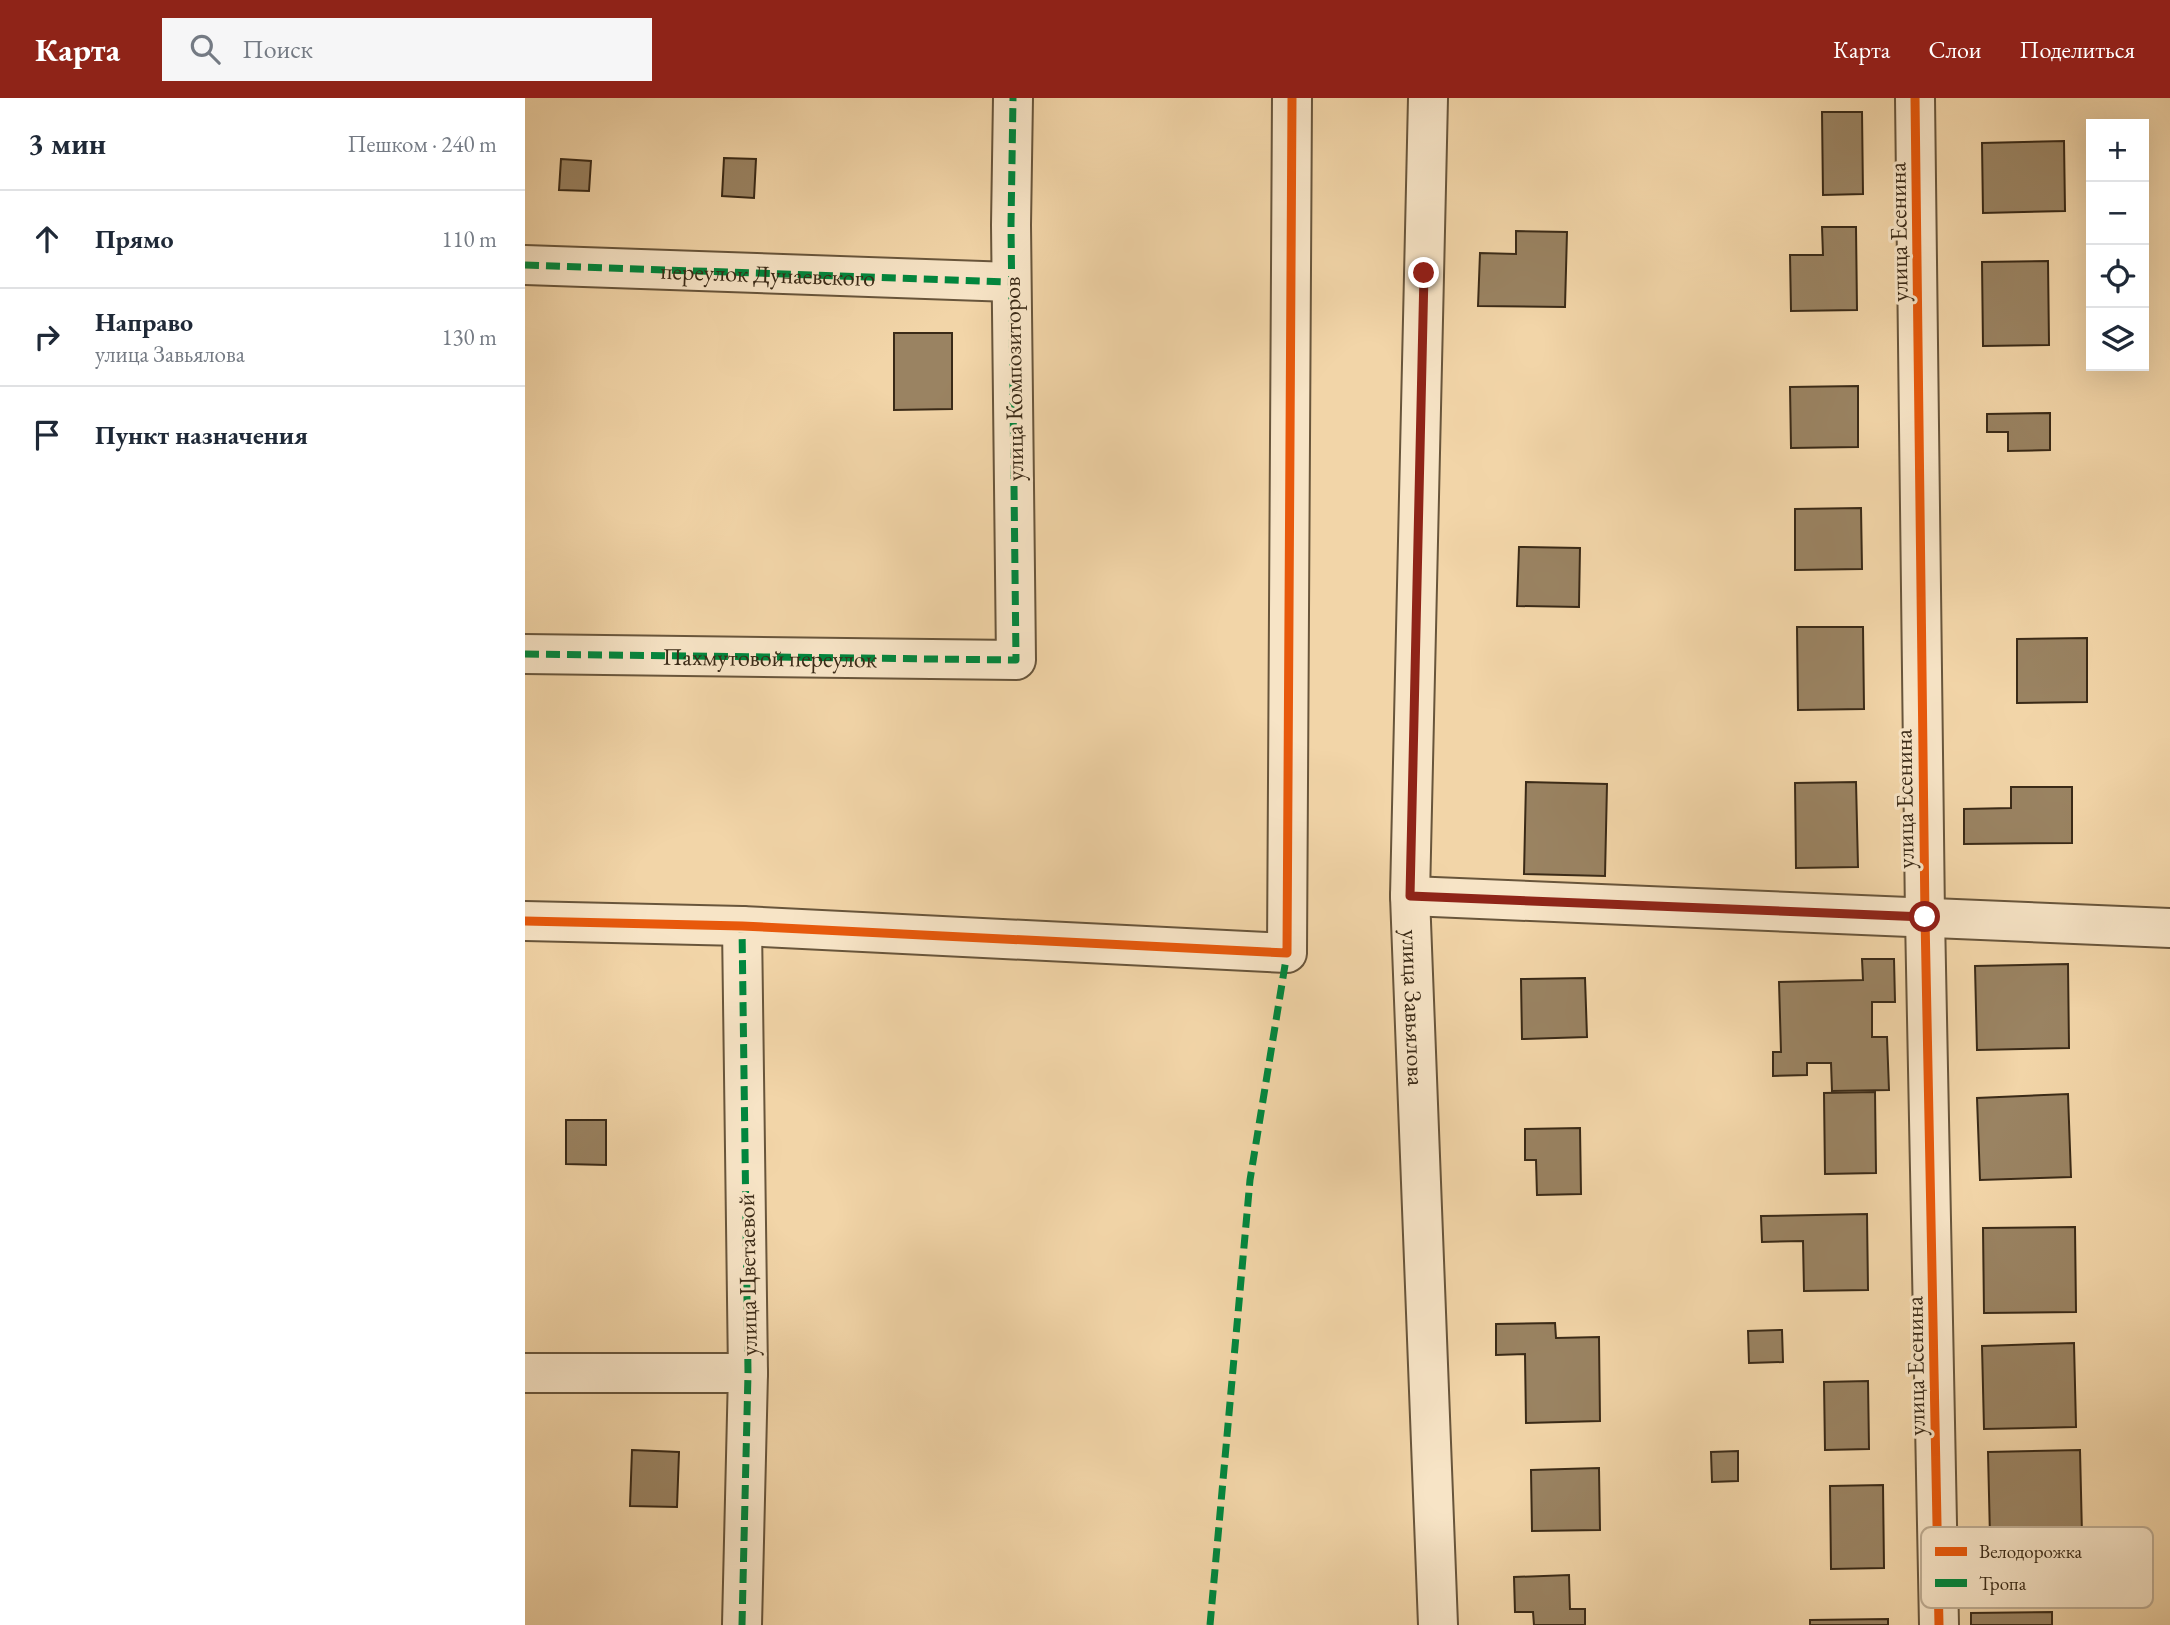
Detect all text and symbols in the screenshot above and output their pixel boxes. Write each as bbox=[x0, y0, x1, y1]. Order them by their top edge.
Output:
search box bbox=[162, 18, 652, 81]
text: Карта bbox=[35, 28, 120, 71]
icon: search bbox=[186, 30, 224, 68]
text: Поиск bbox=[242, 32, 313, 66]
text: Карта bbox=[1833, 34, 1890, 65]
text: Слои bbox=[1928, 34, 1982, 65]
text: Поделиться bbox=[2020, 34, 2135, 65]
map controls bbox=[2086, 119, 2149, 371]
button: + bbox=[2086, 119, 2149, 182]
text: 3 мин bbox=[28, 124, 106, 163]
text: Пешком · 240 m bbox=[348, 129, 497, 159]
street label: улица Есенина bbox=[1881, 161, 1915, 302]
button: − bbox=[2086, 182, 2149, 245]
icon: ahead bbox=[28, 220, 66, 258]
text: Прямо bbox=[95, 222, 174, 256]
text: 110 m bbox=[441, 224, 497, 254]
button: locate bbox=[2086, 245, 2149, 308]
street label: переулок Дунаевского bbox=[660, 254, 876, 293]
route end bbox=[1408, 257, 1439, 288]
street label: улица Композиторов bbox=[996, 276, 1030, 482]
text: Направо bbox=[95, 305, 193, 339]
button: layers bbox=[2086, 308, 2149, 371]
icon: right bbox=[28, 318, 66, 356]
text: 130 m bbox=[441, 322, 497, 352]
text: улица Завьялова bbox=[95, 339, 245, 369]
icon: arrive bbox=[28, 416, 66, 454]
text: Пункт назначения bbox=[95, 418, 308, 452]
street label: Пахмутовой переулок bbox=[662, 640, 878, 674]
street label: улица Есенина bbox=[1887, 728, 1921, 869]
route start bbox=[1909, 901, 1940, 932]
street label: улица Завьялова bbox=[1396, 929, 1433, 1087]
street label: улица Цветаевой bbox=[730, 1193, 764, 1357]
street label: улица Есенина bbox=[1898, 1295, 1932, 1436]
legend bbox=[1921, 1527, 2153, 1608]
text: Велодорожка bbox=[1979, 1539, 2083, 1564]
text: Тропа bbox=[1979, 1571, 2027, 1596]

